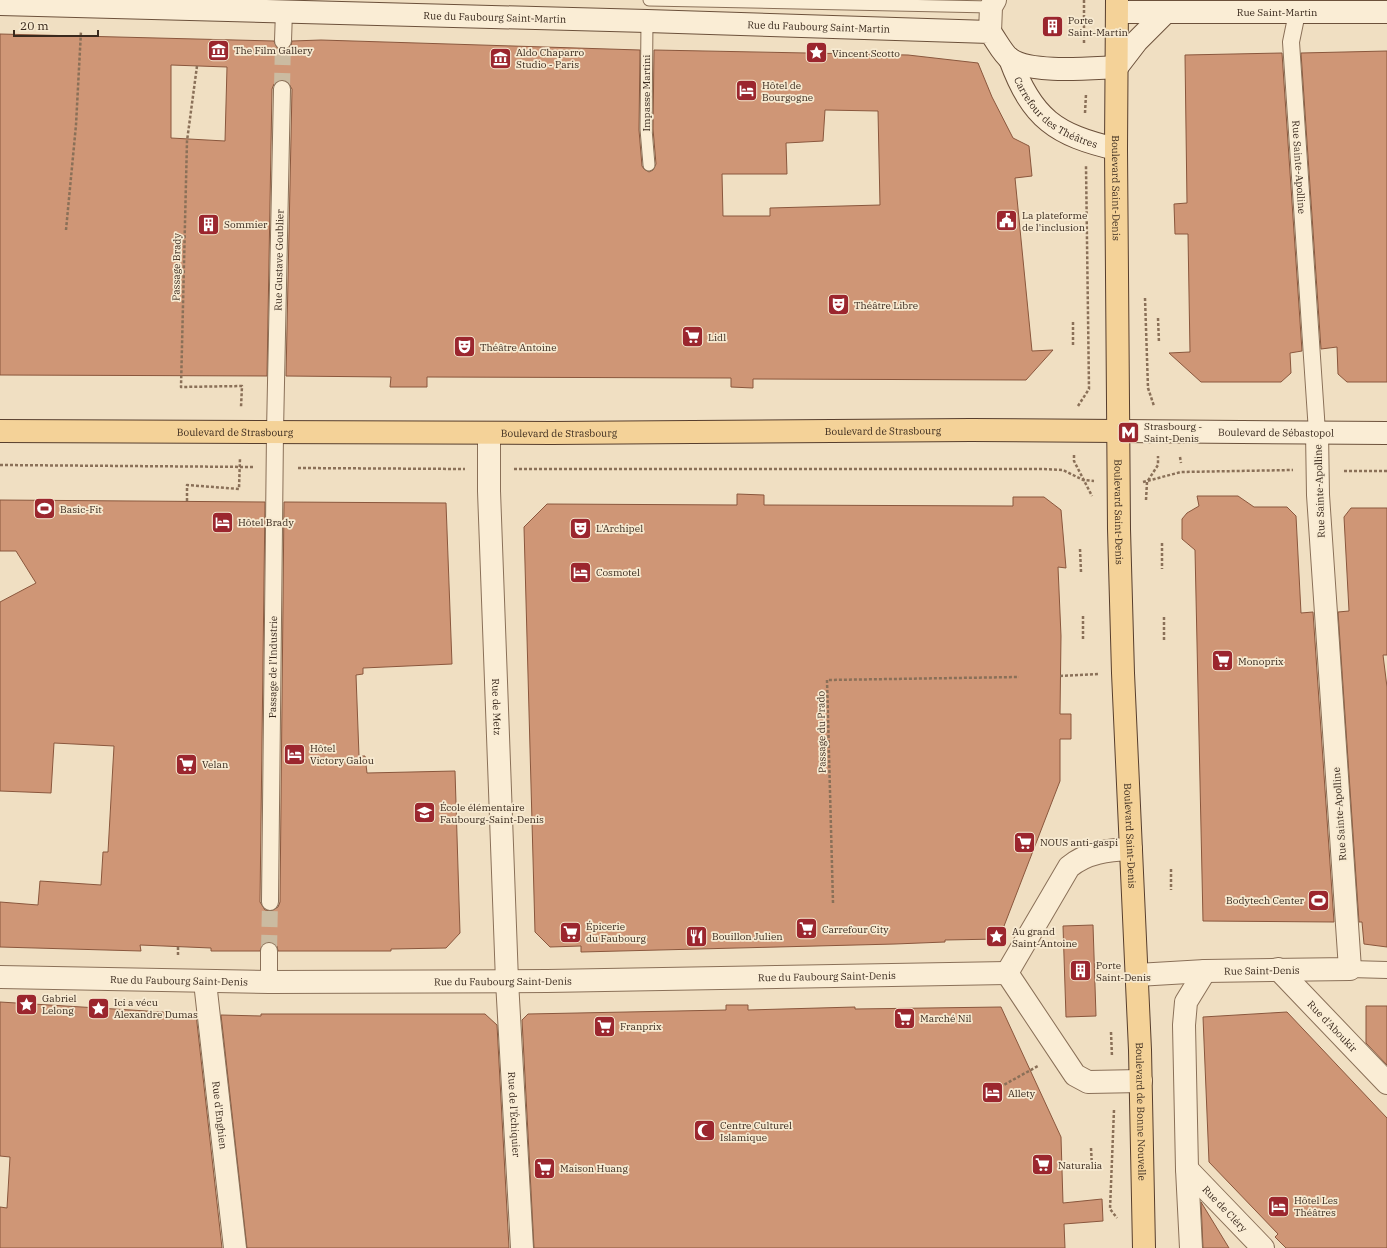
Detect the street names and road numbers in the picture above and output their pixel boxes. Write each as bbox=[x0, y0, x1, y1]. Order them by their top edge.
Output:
street label: Rue Saint-Martin bbox=[1237, 6, 1318, 19]
street label: Rue du Faubourg Saint-Martin bbox=[423, 9, 567, 26]
street label: Rue du Faubourg Saint-Martin bbox=[747, 18, 891, 36]
street label: Impasse Martini bbox=[640, 55, 653, 132]
street label: Carrefour des Théâtres bbox=[1011, 75, 1099, 151]
street label: Rue Sainte-Apolline bbox=[1289, 120, 1308, 214]
street label: Boulevard Saint-Denis bbox=[1109, 135, 1123, 241]
street label: Rue Gustave Goublier bbox=[271, 209, 287, 311]
street label: Passage Brady bbox=[169, 232, 184, 301]
street label: Boulevard de Strasbourg bbox=[825, 424, 942, 438]
street label: Boulevard de Strasbourg bbox=[177, 426, 294, 439]
street label: Boulevard de Sébastopol bbox=[1218, 426, 1334, 440]
street label: Boulevard de Strasbourg bbox=[501, 427, 618, 440]
street label: Rue Sainte-Apolline bbox=[1311, 444, 1328, 538]
street label: Boulevard Saint-Denis bbox=[1111, 459, 1126, 565]
street label: Passage de l'Industrie bbox=[266, 616, 280, 718]
street label: Rue de Metz bbox=[489, 678, 504, 736]
street label: Passage du Prado bbox=[814, 690, 829, 773]
street label: Rue Sainte-Apolline bbox=[1330, 767, 1349, 861]
street label: Boulevard Saint-Denis bbox=[1121, 783, 1139, 889]
street label: Rue Saint-Denis bbox=[1224, 964, 1300, 978]
street label: Rue du Faubourg Saint-Denis bbox=[758, 969, 896, 984]
street label: Rue du Faubourg Saint-Denis bbox=[110, 973, 248, 989]
street label: Rue du Faubourg Saint-Denis bbox=[434, 975, 572, 988]
street label: Rue d'Aboukir bbox=[1305, 998, 1360, 1055]
street label: Boulevard de Bonne Nouvelle bbox=[1133, 1042, 1149, 1181]
street label: Rue de l'Échiquier bbox=[505, 1071, 523, 1158]
street label: Rue d'Enghien bbox=[209, 1080, 230, 1151]
street label: Rue de Cléry bbox=[1200, 1183, 1250, 1235]

